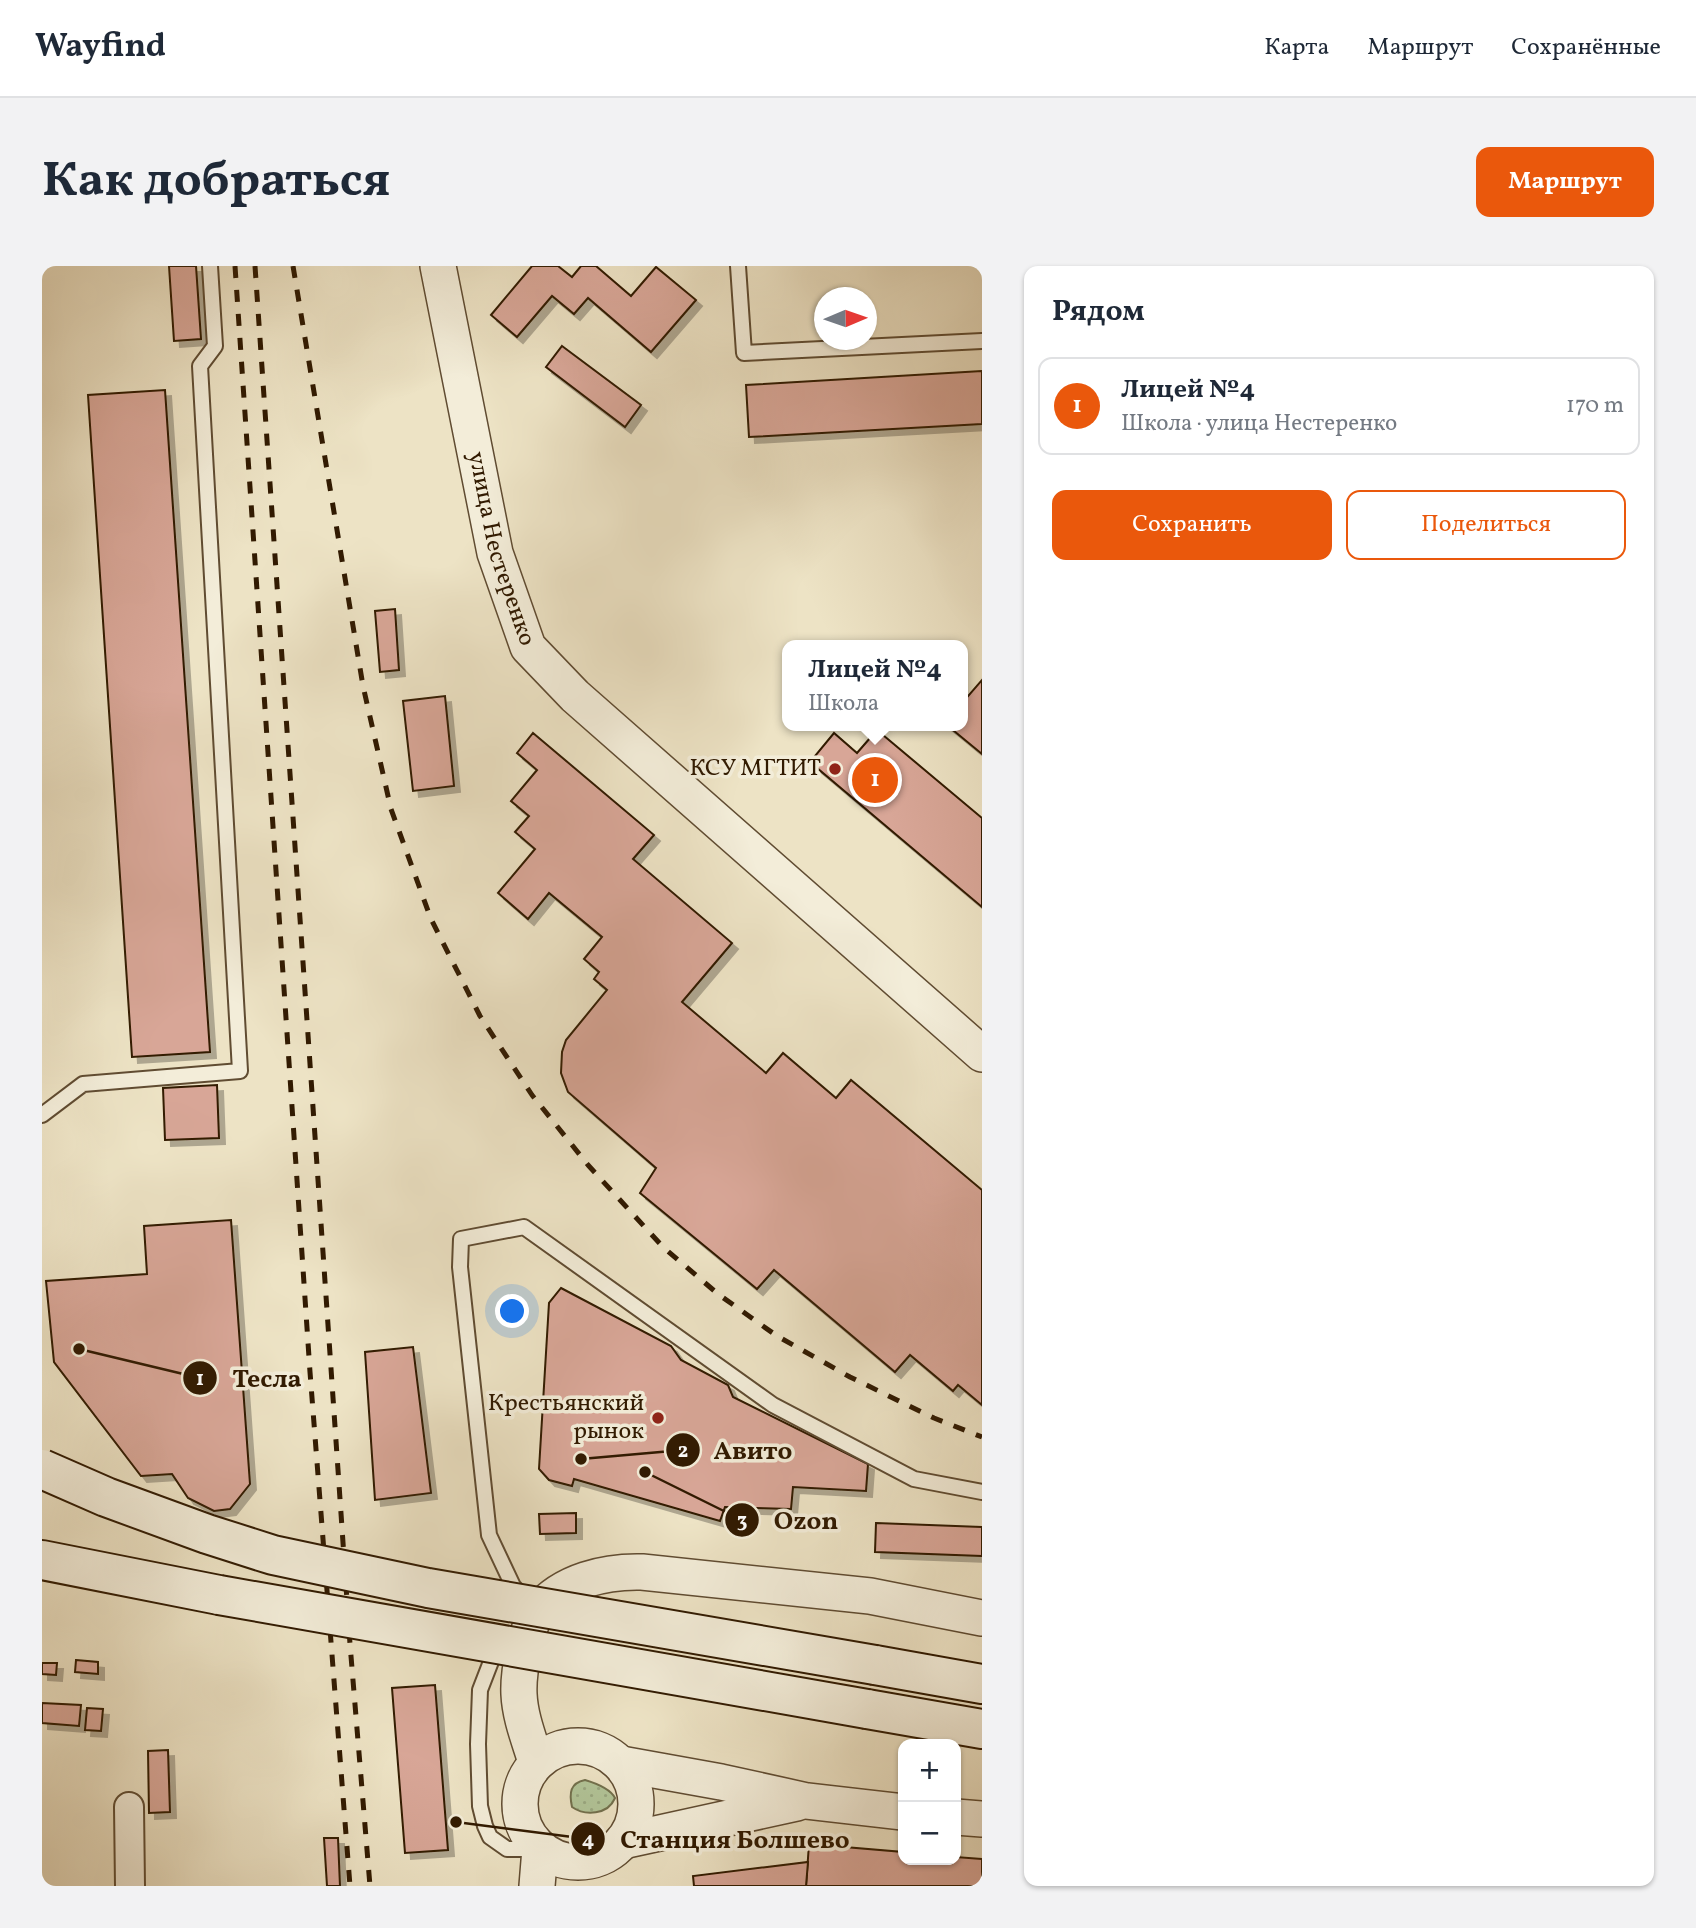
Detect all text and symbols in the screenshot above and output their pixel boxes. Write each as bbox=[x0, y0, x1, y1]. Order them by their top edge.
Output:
text: Wayfind bbox=[35, 25, 166, 71]
text: Карта bbox=[1264, 31, 1329, 65]
text: Маршрут bbox=[1367, 31, 1473, 65]
text: Сохранённые bbox=[1511, 31, 1661, 65]
button: Маршрут bbox=[1476, 147, 1654, 217]
text: Как добраться bbox=[42, 148, 390, 217]
north arrow bbox=[814, 287, 877, 350]
text: Рядом bbox=[1052, 291, 1145, 333]
text: Лицей №4 bbox=[1121, 372, 1255, 408]
text: 1 bbox=[1072, 390, 1082, 422]
text: 170 m bbox=[1566, 390, 1624, 422]
text: Школа · улица Нестеренко bbox=[1121, 408, 1397, 440]
street label: улица Нестеренко bbox=[458, 449, 543, 651]
button: Сохранить bbox=[1052, 490, 1332, 560]
button: Поделиться bbox=[1346, 490, 1626, 560]
popup bbox=[782, 640, 968, 731]
text: Лицей №4 bbox=[808, 652, 942, 688]
text: Школа bbox=[808, 688, 879, 720]
place label: КСУ МГТИТ bbox=[689, 752, 821, 786]
pin: 1 bbox=[852, 754, 898, 806]
marker: КСУ МГТИТ bbox=[827, 761, 843, 777]
your location bbox=[495, 1294, 529, 1328]
callout: Тесла bbox=[183, 1355, 315, 1402]
text: Тесла bbox=[232, 1362, 302, 1398]
text: 1 bbox=[196, 1365, 204, 1394]
place label: Крестьянский рынок bbox=[488, 1387, 644, 1449]
marker: Крестьянский рынок bbox=[650, 1410, 666, 1426]
callout: Авито bbox=[665, 1426, 807, 1473]
text: Авито bbox=[714, 1434, 792, 1470]
text: 2 bbox=[678, 1437, 688, 1466]
callout: Ozon bbox=[724, 1496, 852, 1543]
text: Ozon bbox=[774, 1504, 838, 1540]
text: 3 bbox=[737, 1507, 747, 1536]
map controls bbox=[898, 1739, 961, 1865]
button: + bbox=[898, 1739, 961, 1802]
button: − bbox=[898, 1802, 961, 1865]
callout: Станция Болшево bbox=[571, 1815, 863, 1862]
text: Станция Болшево bbox=[620, 1823, 850, 1859]
text: 4 bbox=[582, 1826, 595, 1855]

